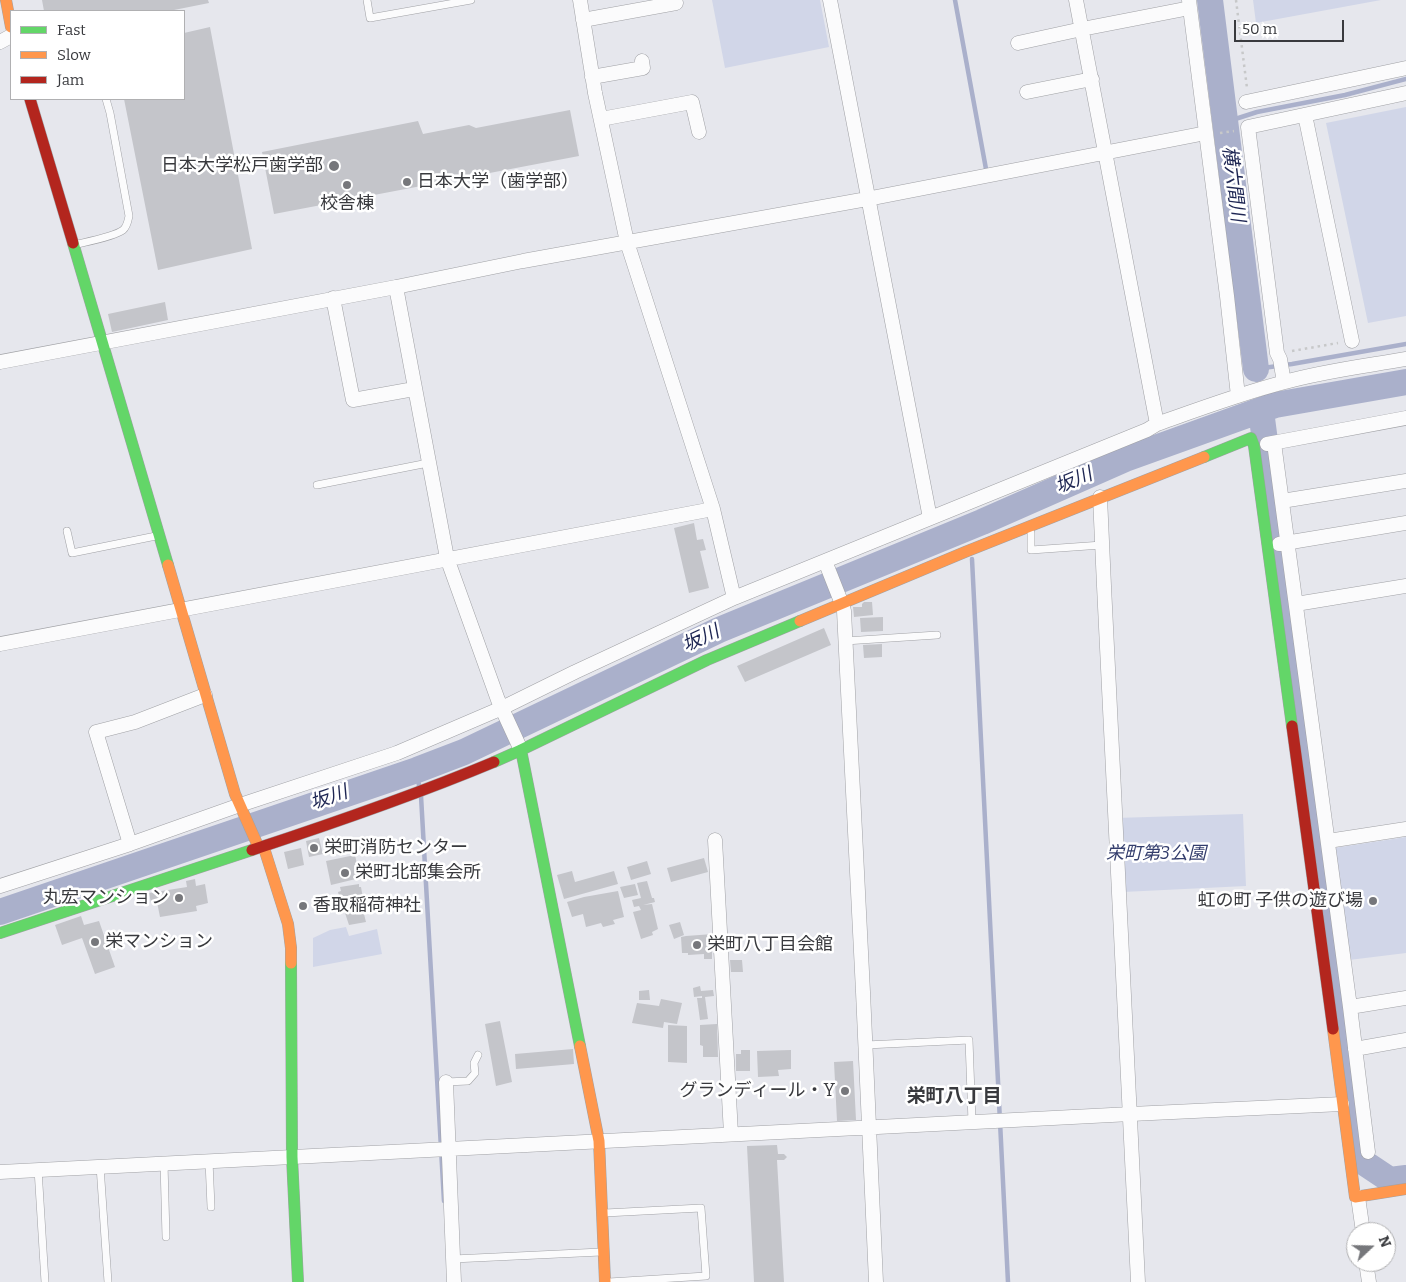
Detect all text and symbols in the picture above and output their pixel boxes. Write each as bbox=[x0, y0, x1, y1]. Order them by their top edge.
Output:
legend bbox=[10, 10, 185, 100]
scale bar bbox=[1236, 10, 1346, 42]
text: 50 m bbox=[1242, 20, 1277, 38]
text: Fast bbox=[57, 21, 86, 39]
text: Slow bbox=[57, 46, 91, 64]
text: Jam bbox=[57, 71, 84, 89]
water label: 横六間川 bbox=[1217, 145, 1249, 223]
place label: 日本大学松戸歯学部 bbox=[161, 155, 323, 177]
marker: 日本大学松戸歯学部 bbox=[327, 159, 341, 173]
place label: 日本大学（歯学部） bbox=[417, 171, 579, 193]
marker: 日本大学（歯学部） bbox=[401, 176, 413, 188]
marker: 校舎棟 bbox=[341, 179, 353, 191]
place label: 校舎棟 bbox=[320, 193, 374, 215]
water label: 坂川 bbox=[1052, 463, 1096, 499]
water label: 坂川 bbox=[679, 621, 723, 657]
water label: 坂川 bbox=[307, 781, 351, 815]
place label: 栄町消防センター bbox=[324, 837, 468, 859]
marker: 栄町消防センター bbox=[308, 842, 320, 854]
park label: 栄町第3公園 bbox=[1106, 843, 1206, 865]
place label: 栄町北部集会所 bbox=[355, 862, 481, 884]
marker: 栄町北部集会所 bbox=[339, 867, 351, 879]
place label: 丸宏マンション bbox=[43, 887, 169, 909]
place label: 虹の町 子供の遊び場 bbox=[1197, 890, 1363, 912]
marker: 丸宏マンション bbox=[173, 892, 185, 904]
place label: 香取稲荷神社 bbox=[313, 895, 421, 917]
marker: 虹の町 子供の遊び場 bbox=[1367, 895, 1379, 907]
marker: 香取稲荷神社 bbox=[297, 900, 309, 912]
place label: 栄マンション bbox=[105, 931, 213, 953]
place label: 栄町八丁目会館 bbox=[707, 934, 833, 956]
marker: 栄マンション bbox=[89, 936, 101, 948]
marker: 栄町八丁目会館 bbox=[691, 939, 703, 951]
place label: グランディール・Y bbox=[679, 1080, 835, 1102]
marker: グランディール・Y bbox=[839, 1085, 851, 1097]
district label: 栄町八丁目 bbox=[907, 1086, 1001, 1108]
north arrow bbox=[1346, 1222, 1396, 1272]
text: N bbox=[1375, 1234, 1394, 1250]

